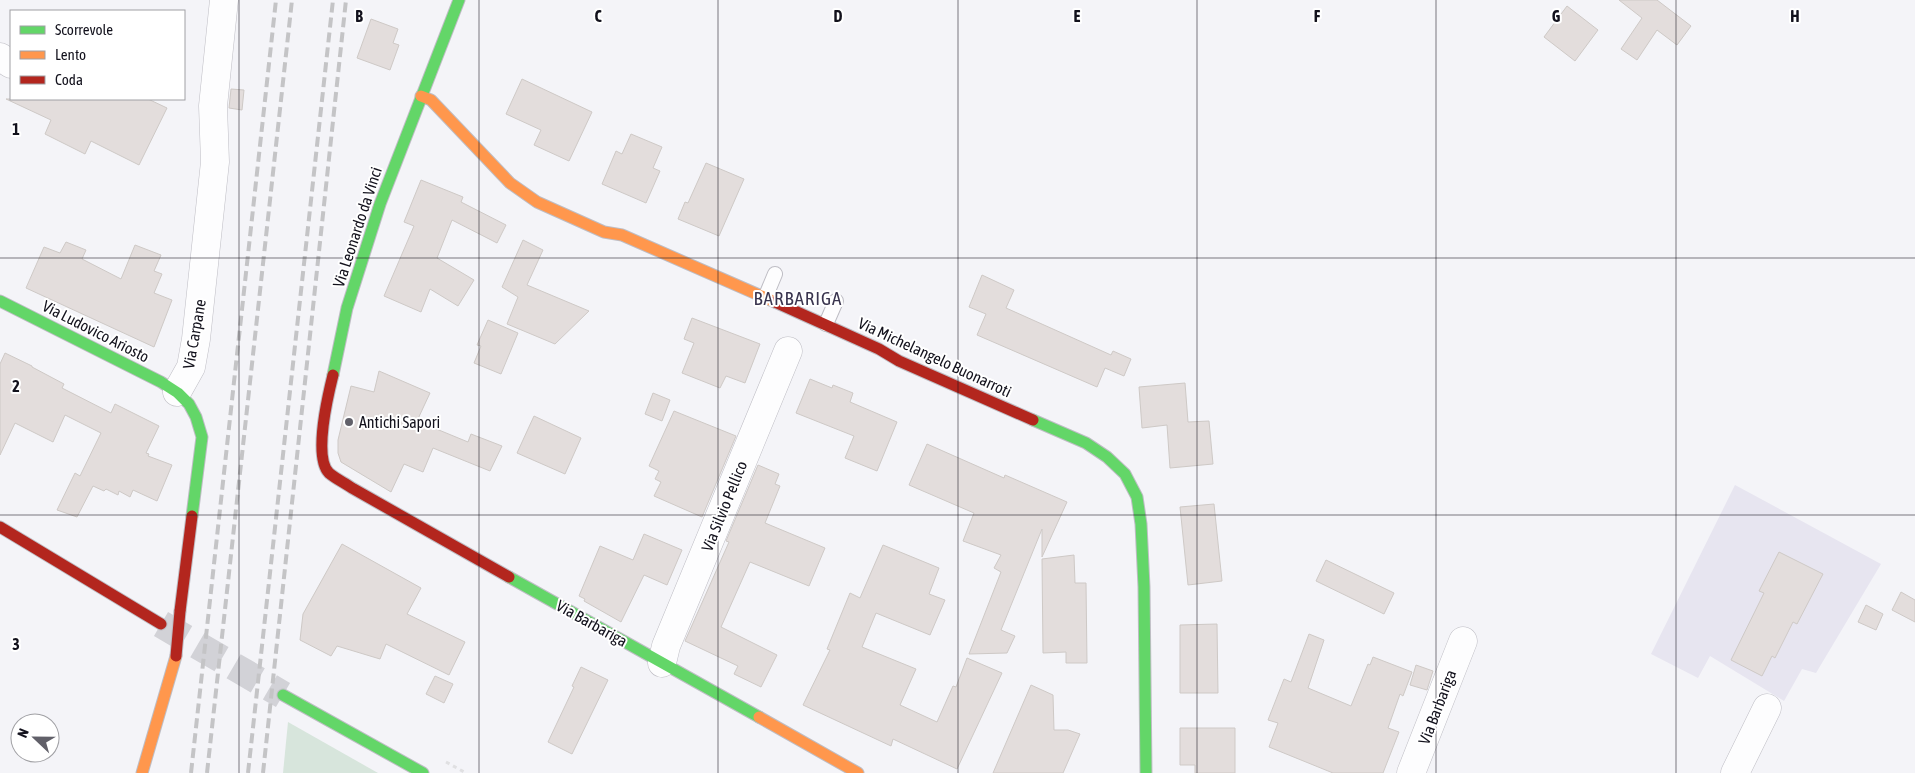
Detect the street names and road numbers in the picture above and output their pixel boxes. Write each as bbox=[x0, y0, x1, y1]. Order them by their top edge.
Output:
street label: Via Leonardo da Vinci bbox=[329, 165, 385, 289]
street label: Via Ludovico Ariosto bbox=[40, 296, 152, 366]
street label: Via Carpane bbox=[179, 298, 210, 370]
street label: Via Michelangelo Buonarroti bbox=[855, 314, 1014, 401]
street label: Via Silvio Pellico bbox=[698, 458, 750, 554]
street label: Via Barbariga bbox=[553, 596, 631, 651]
street label: Via Barbariga bbox=[1415, 667, 1460, 747]

